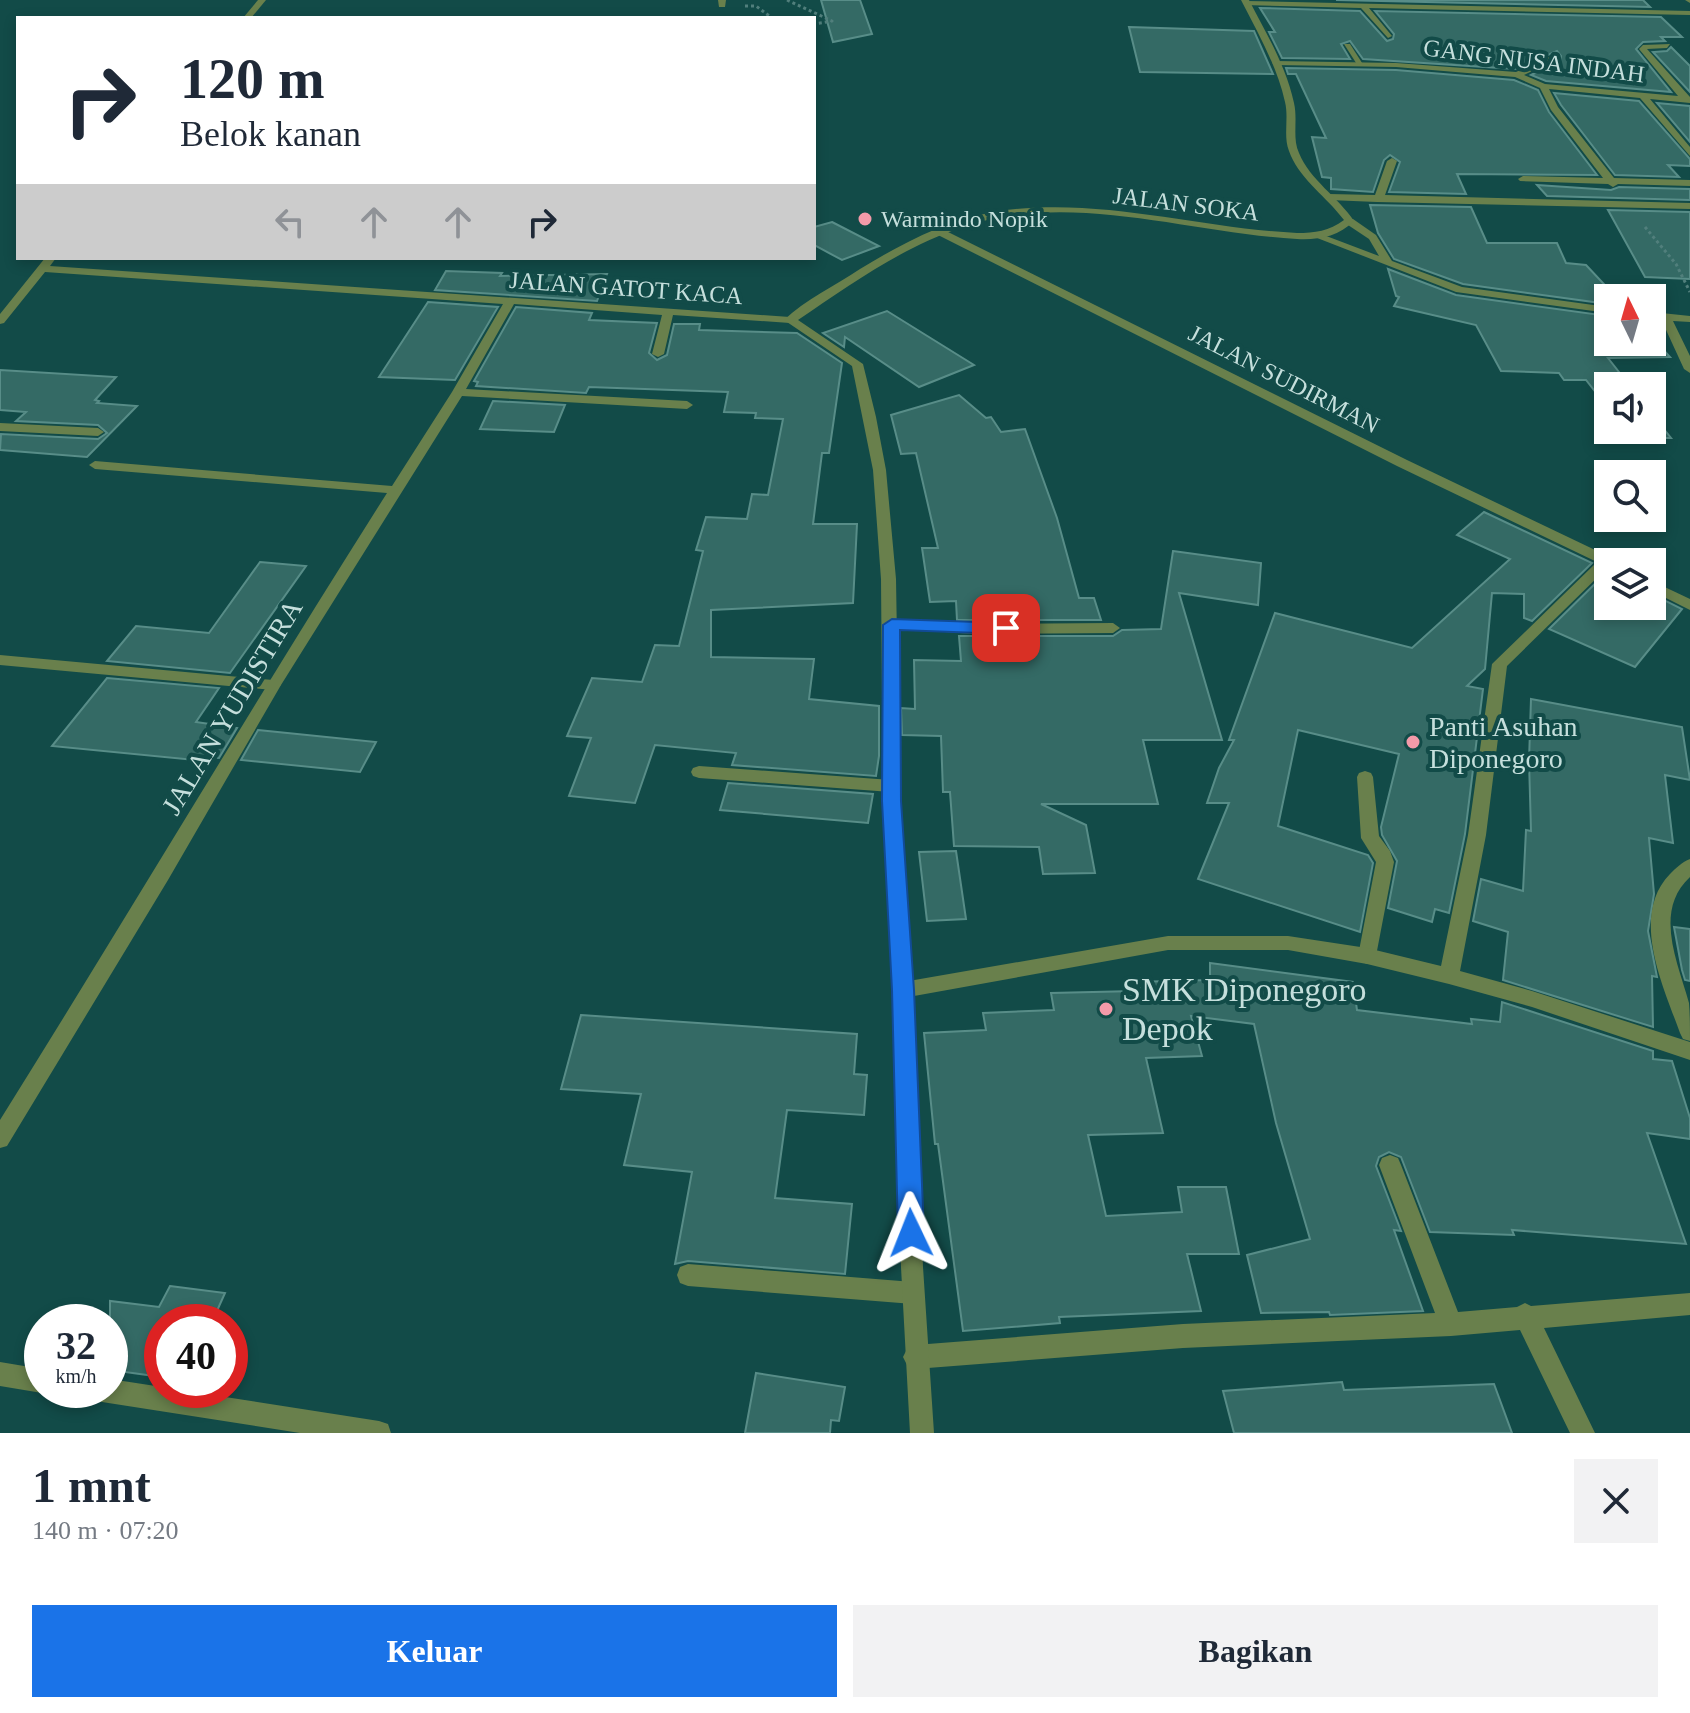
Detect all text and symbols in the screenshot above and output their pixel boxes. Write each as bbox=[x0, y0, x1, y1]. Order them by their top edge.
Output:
street label: GANG NUSA INDAH bbox=[1422, 35, 1646, 87]
icon: right bbox=[48, 48, 152, 152]
text: 120 m bbox=[180, 48, 325, 110]
text: Belok kanan bbox=[180, 114, 361, 154]
street label: JALAN SOKA bbox=[1111, 182, 1261, 226]
icon: left bbox=[268, 200, 312, 244]
icon: ahead bbox=[352, 200, 396, 244]
icon: ahead bbox=[436, 200, 480, 244]
icon: right bbox=[520, 200, 564, 244]
place label: Warmindo Nopik bbox=[881, 206, 1048, 232]
marker: Warmindo Nopik bbox=[856, 210, 874, 228]
street label: JALAN GATOT KACA bbox=[508, 267, 744, 309]
north arrow bbox=[1594, 284, 1666, 356]
map controls bbox=[1594, 284, 1666, 620]
street label: JALAN SUDIRMAN bbox=[1185, 320, 1383, 438]
button: sound bbox=[1594, 372, 1666, 444]
button: search bbox=[1594, 460, 1666, 532]
button: layers bbox=[1594, 548, 1666, 620]
street label: JALAN YUDISTIRA bbox=[155, 593, 309, 820]
pin bbox=[972, 594, 1040, 662]
icon: arrive bbox=[984, 606, 1028, 650]
place label: Panti Asuhan Diponegoro bbox=[1429, 711, 1578, 774]
marker: Panti Asuhan Diponegoro bbox=[1404, 733, 1422, 751]
place label: SMK Diponegoro Depok bbox=[1122, 971, 1367, 1047]
marker: SMK Diponegoro Depok bbox=[1097, 1000, 1115, 1018]
position arrow bbox=[869, 1191, 953, 1275]
speed limit sign: 40 bbox=[144, 1304, 248, 1408]
text: 32 bbox=[56, 1323, 96, 1368]
text: km/h bbox=[55, 1365, 97, 1387]
text: 1 mnt bbox=[32, 1459, 151, 1512]
button: close bbox=[1574, 1459, 1658, 1543]
text: 140 m · 07:20 bbox=[32, 1516, 179, 1545]
button: Keluar bbox=[32, 1605, 837, 1697]
button: Bagikan bbox=[853, 1605, 1658, 1697]

